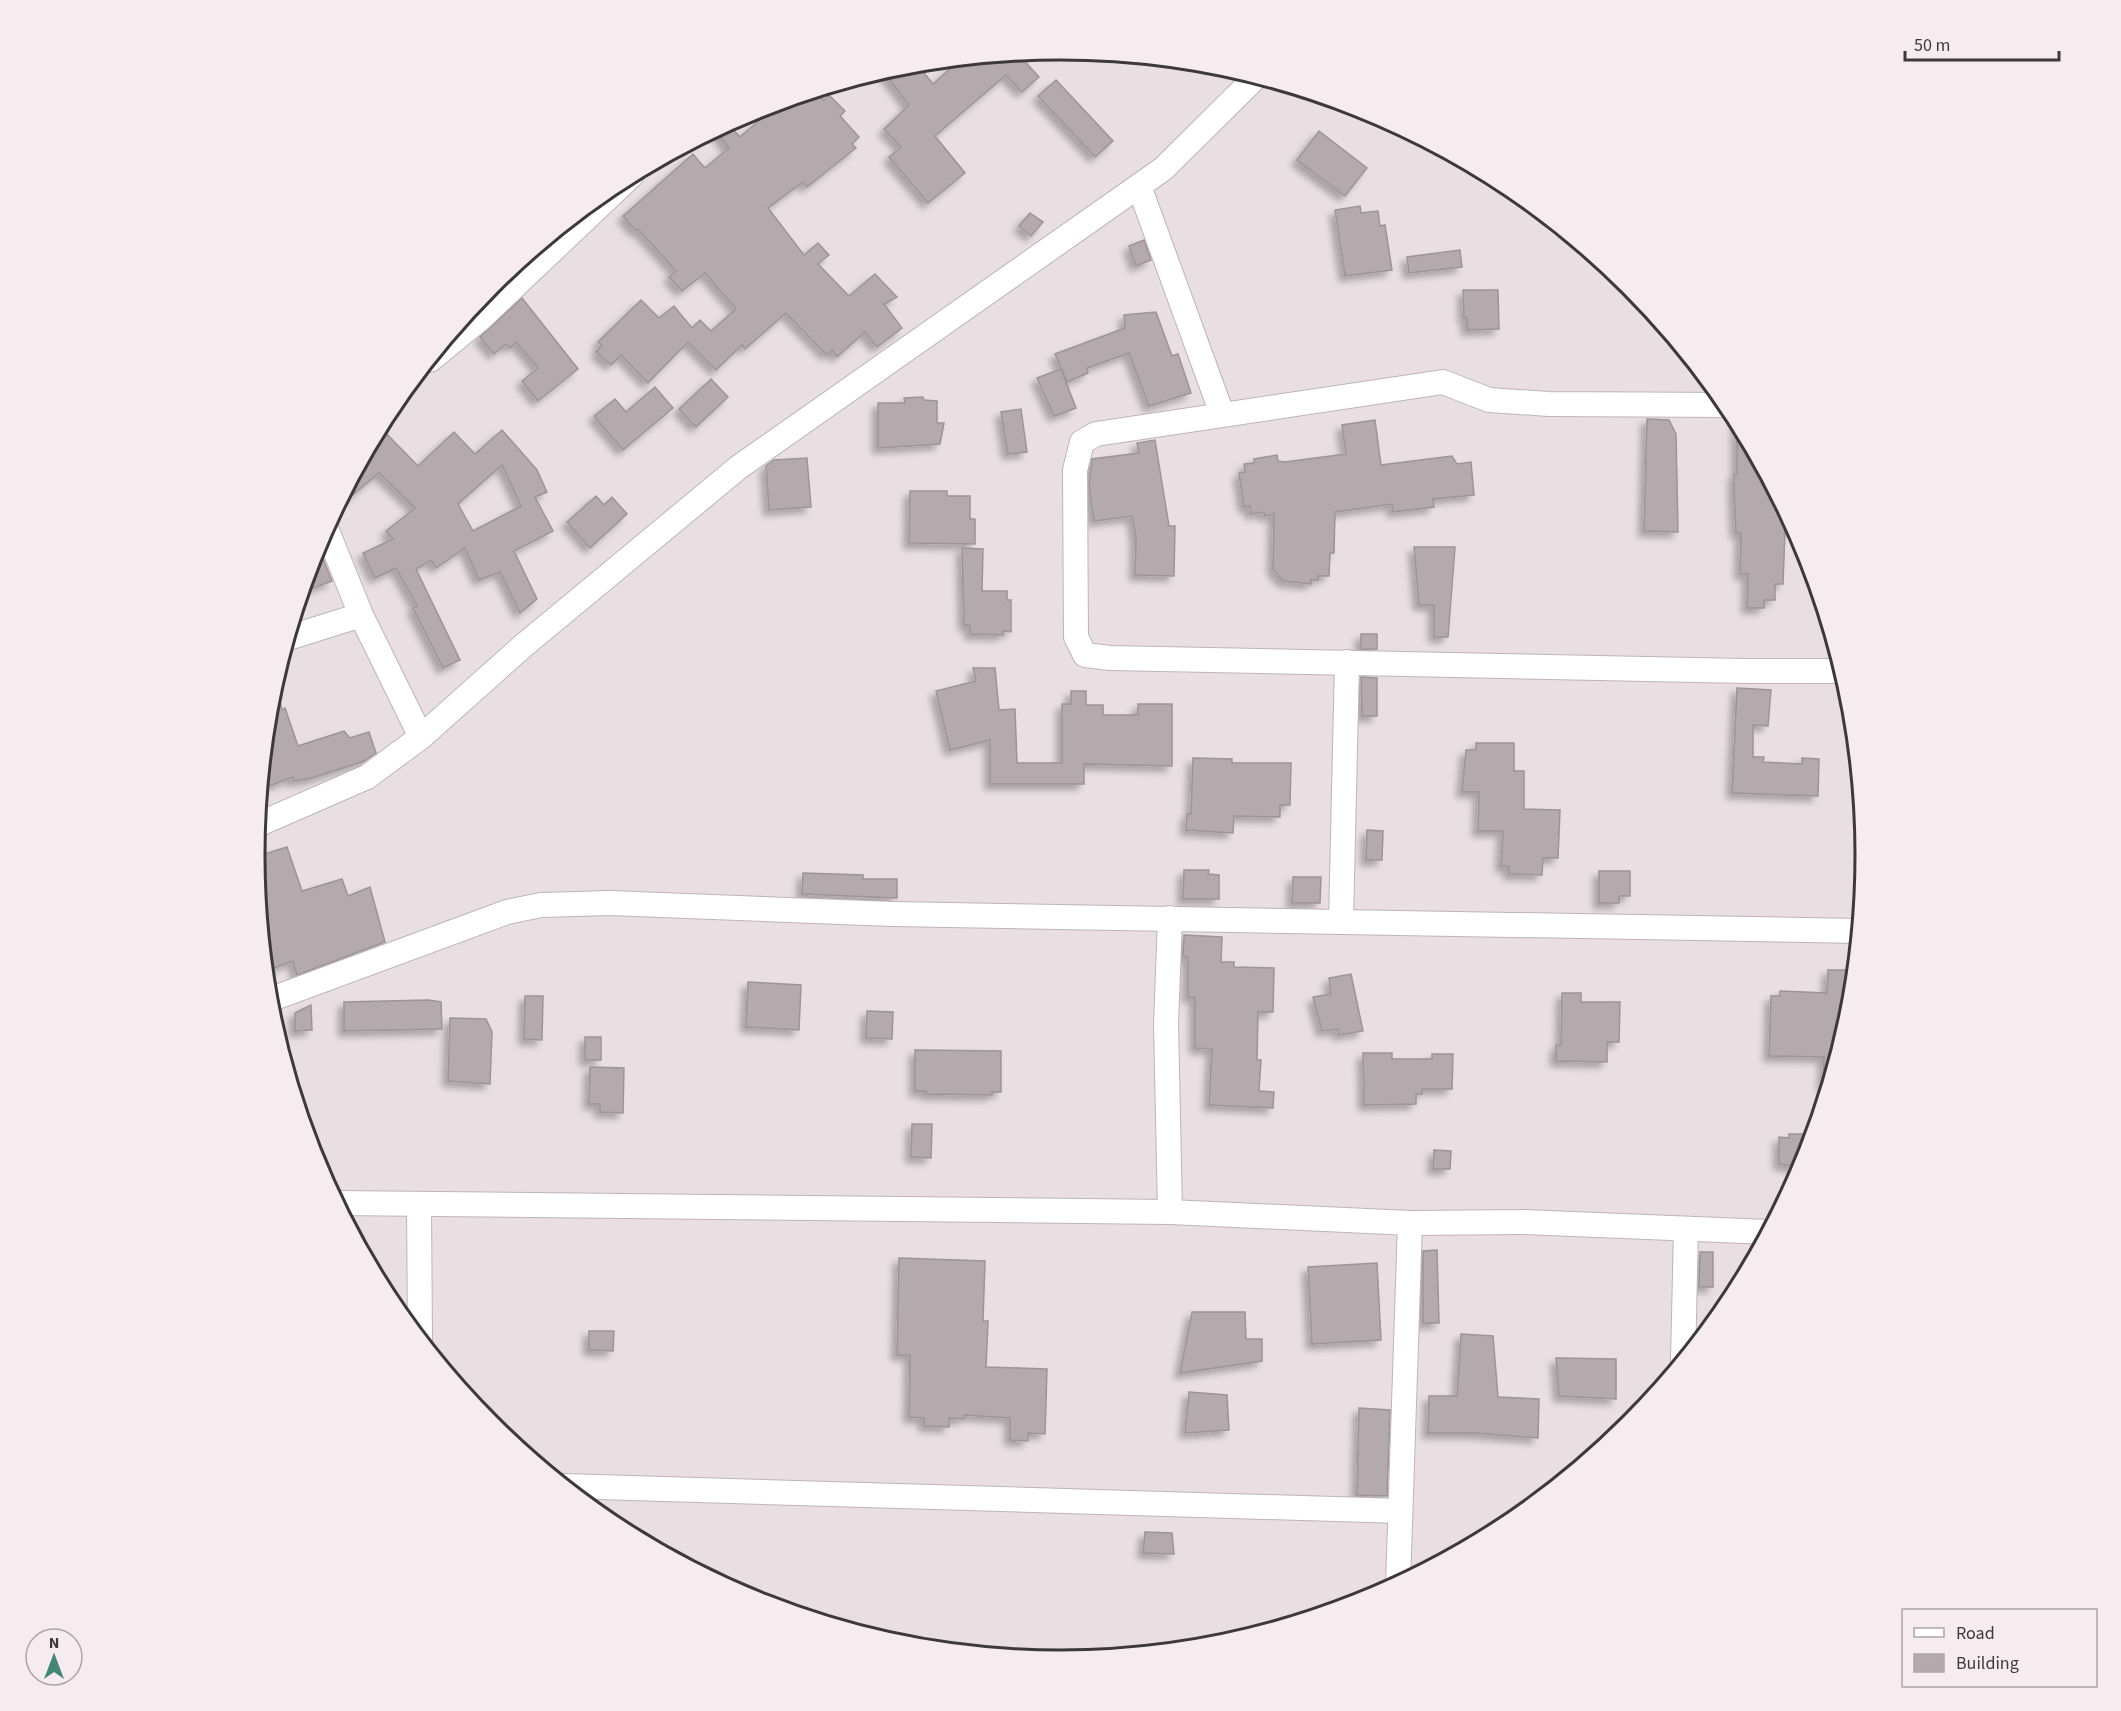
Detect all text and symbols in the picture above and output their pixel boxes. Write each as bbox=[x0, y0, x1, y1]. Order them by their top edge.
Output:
scale bar bbox=[1905, 24, 2060, 62]
text: 50 m bbox=[1914, 33, 1950, 58]
legend bbox=[1902, 1609, 2097, 1687]
text: Road bbox=[1956, 1621, 1995, 1646]
north arrow bbox=[24, 1627, 84, 1687]
text: N bbox=[49, 1632, 59, 1654]
text: Building bbox=[1956, 1651, 2019, 1676]

